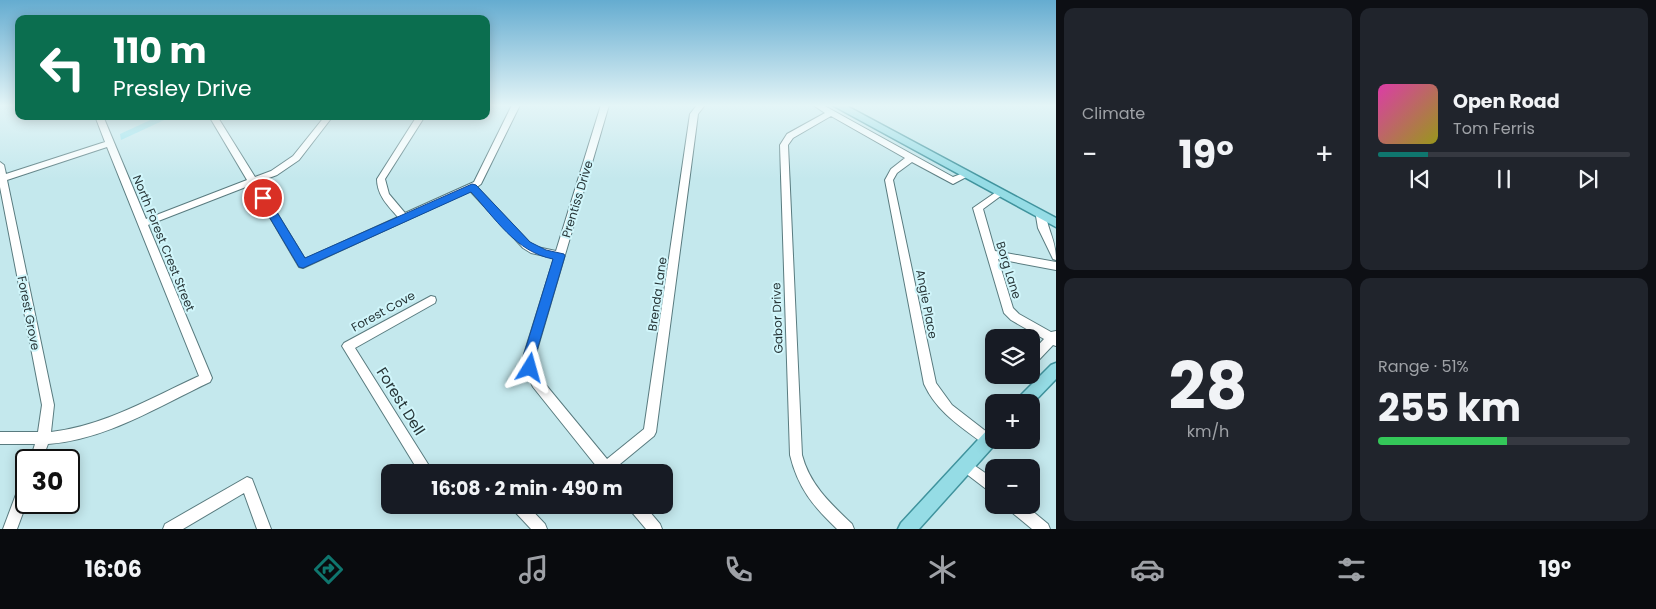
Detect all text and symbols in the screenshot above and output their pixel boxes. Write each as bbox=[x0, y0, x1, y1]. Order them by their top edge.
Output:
text: 110 m bbox=[113, 26, 207, 75]
icon: left bbox=[30, 35, 95, 100]
text: Presley Drive bbox=[113, 73, 252, 104]
text: Open Road bbox=[1453, 88, 1560, 115]
text: Climate bbox=[1082, 102, 1145, 125]
text: Tom Ferris bbox=[1453, 117, 1535, 140]
text: 19° bbox=[1179, 128, 1234, 181]
text: − bbox=[1082, 135, 1097, 174]
text: + bbox=[1315, 135, 1334, 174]
street label: Prentiss Drive bbox=[557, 158, 597, 240]
icon: previous bbox=[1406, 165, 1434, 193]
icon: pause bbox=[1490, 165, 1518, 193]
icon: next bbox=[1574, 165, 1602, 193]
street label: North Forest Crest Street bbox=[129, 172, 199, 314]
pin bbox=[242, 177, 284, 219]
icon: arrive bbox=[249, 184, 277, 212]
street label: Borg Lane bbox=[992, 239, 1026, 301]
street label: Brenda Lane bbox=[643, 256, 671, 332]
street label: Angie Place bbox=[912, 268, 942, 340]
street label: Forest Grove bbox=[13, 274, 45, 352]
street label: Gabor Drive bbox=[767, 282, 787, 354]
street label: Forest Cove bbox=[348, 286, 418, 336]
map controls bbox=[985, 329, 1040, 514]
button: layers bbox=[985, 329, 1040, 384]
position arrow bbox=[503, 341, 555, 393]
text: 28 bbox=[1168, 341, 1248, 432]
text: Range · 51% bbox=[1378, 355, 1469, 378]
street label: Forest Dell bbox=[372, 363, 430, 439]
text: 255 km bbox=[1378, 381, 1521, 434]
button: + bbox=[985, 394, 1040, 449]
text: km/h bbox=[1187, 420, 1229, 443]
speed limit sign: 30 bbox=[15, 449, 80, 514]
button: − bbox=[985, 459, 1040, 514]
text: 16:08 · 2 min · 490 m bbox=[431, 475, 623, 502]
icon: directions bbox=[311, 552, 346, 587]
icon: music bbox=[516, 552, 551, 587]
icon: phone bbox=[721, 552, 756, 587]
icon: climate bbox=[925, 552, 960, 587]
icon: car bbox=[1130, 552, 1165, 587]
icon: filters bbox=[1334, 552, 1369, 587]
text: 16:06 bbox=[85, 554, 142, 585]
text: 19° bbox=[1539, 554, 1571, 585]

